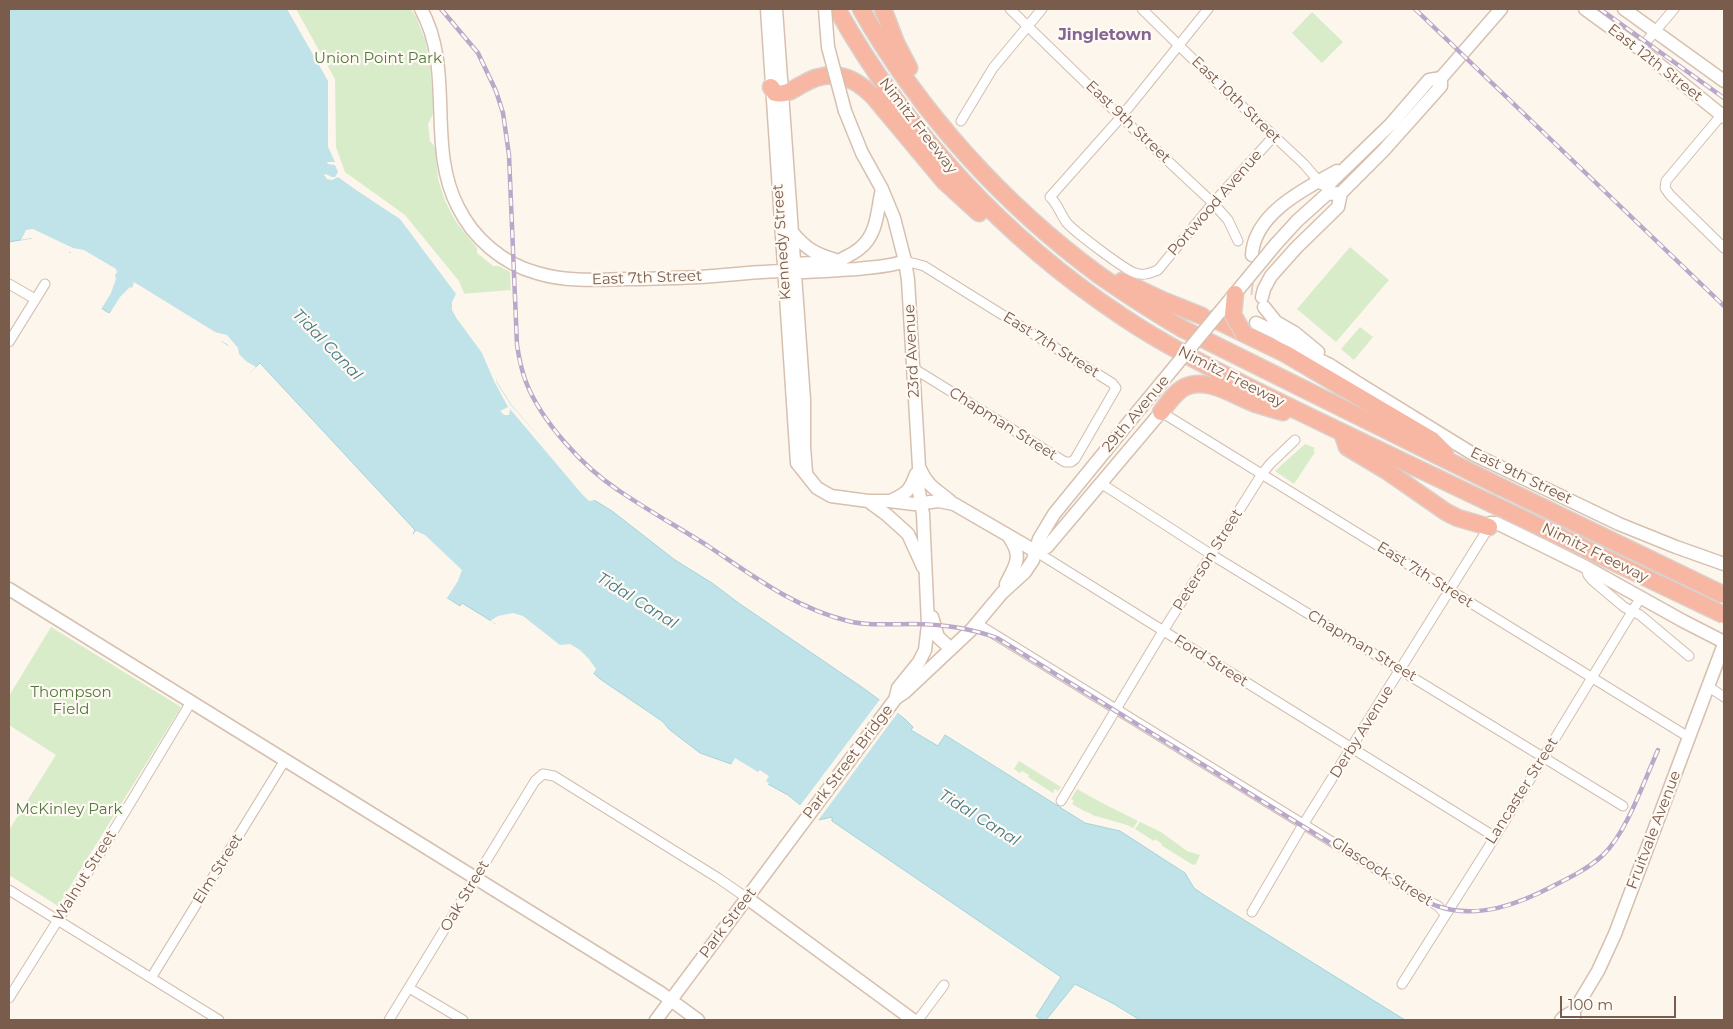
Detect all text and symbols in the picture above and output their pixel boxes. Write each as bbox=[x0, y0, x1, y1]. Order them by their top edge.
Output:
street label: East 12th Street bbox=[1604, 20, 1706, 106]
district label: Jingletown bbox=[1058, 25, 1152, 45]
park label: Union Point Park bbox=[314, 50, 442, 68]
street label: East 10th Street bbox=[1188, 53, 1284, 147]
street label: Nimitz Freeway bbox=[875, 75, 961, 177]
street label: East 9th Street bbox=[1082, 77, 1174, 167]
street label: Portwood Avenue bbox=[1164, 146, 1266, 260]
street label: Kennedy Street bbox=[769, 183, 795, 301]
street label: East 7th Street bbox=[592, 267, 702, 289]
street label: 23rd Avenue bbox=[901, 304, 923, 398]
water label: Tidal Canal bbox=[288, 305, 366, 385]
street label: East 7th Street bbox=[999, 308, 1103, 382]
street label: Nimitz Freeway bbox=[1175, 343, 1287, 411]
street label: 29th Avenue bbox=[1099, 372, 1173, 456]
street label: Chapman Street bbox=[946, 384, 1060, 464]
street label: East 9th Street bbox=[1467, 444, 1575, 508]
street label: Peterson Street bbox=[1169, 506, 1247, 614]
street label: Nimitz Freeway bbox=[1539, 519, 1651, 587]
street label: East 7th Street bbox=[1373, 538, 1477, 612]
water label: Tidal Canal bbox=[593, 569, 681, 633]
street label: Chapman Street bbox=[1304, 606, 1420, 686]
street label: Ford Street bbox=[1171, 631, 1251, 691]
street label: Derby Avenue bbox=[1326, 682, 1398, 782]
park label: Thompson Field bbox=[30, 684, 112, 719]
street label: Park Street Bridge bbox=[799, 701, 897, 823]
street label: Lancaster Street bbox=[1482, 734, 1562, 848]
street label: Fruitvale Avenue bbox=[1623, 768, 1685, 892]
water label: Tidal Canal bbox=[935, 786, 1023, 850]
park label: McKinley Park bbox=[16, 801, 122, 819]
street label: Walnut Street bbox=[50, 827, 120, 925]
street label: Elm Street bbox=[189, 831, 247, 907]
street label: Glascock Street bbox=[1328, 834, 1436, 910]
street label: Oak Street bbox=[437, 857, 493, 935]
street label: Park Street bbox=[696, 884, 760, 962]
scale bar bbox=[1563, 986, 1679, 1018]
text: 100 m bbox=[1568, 995, 1613, 1014]

